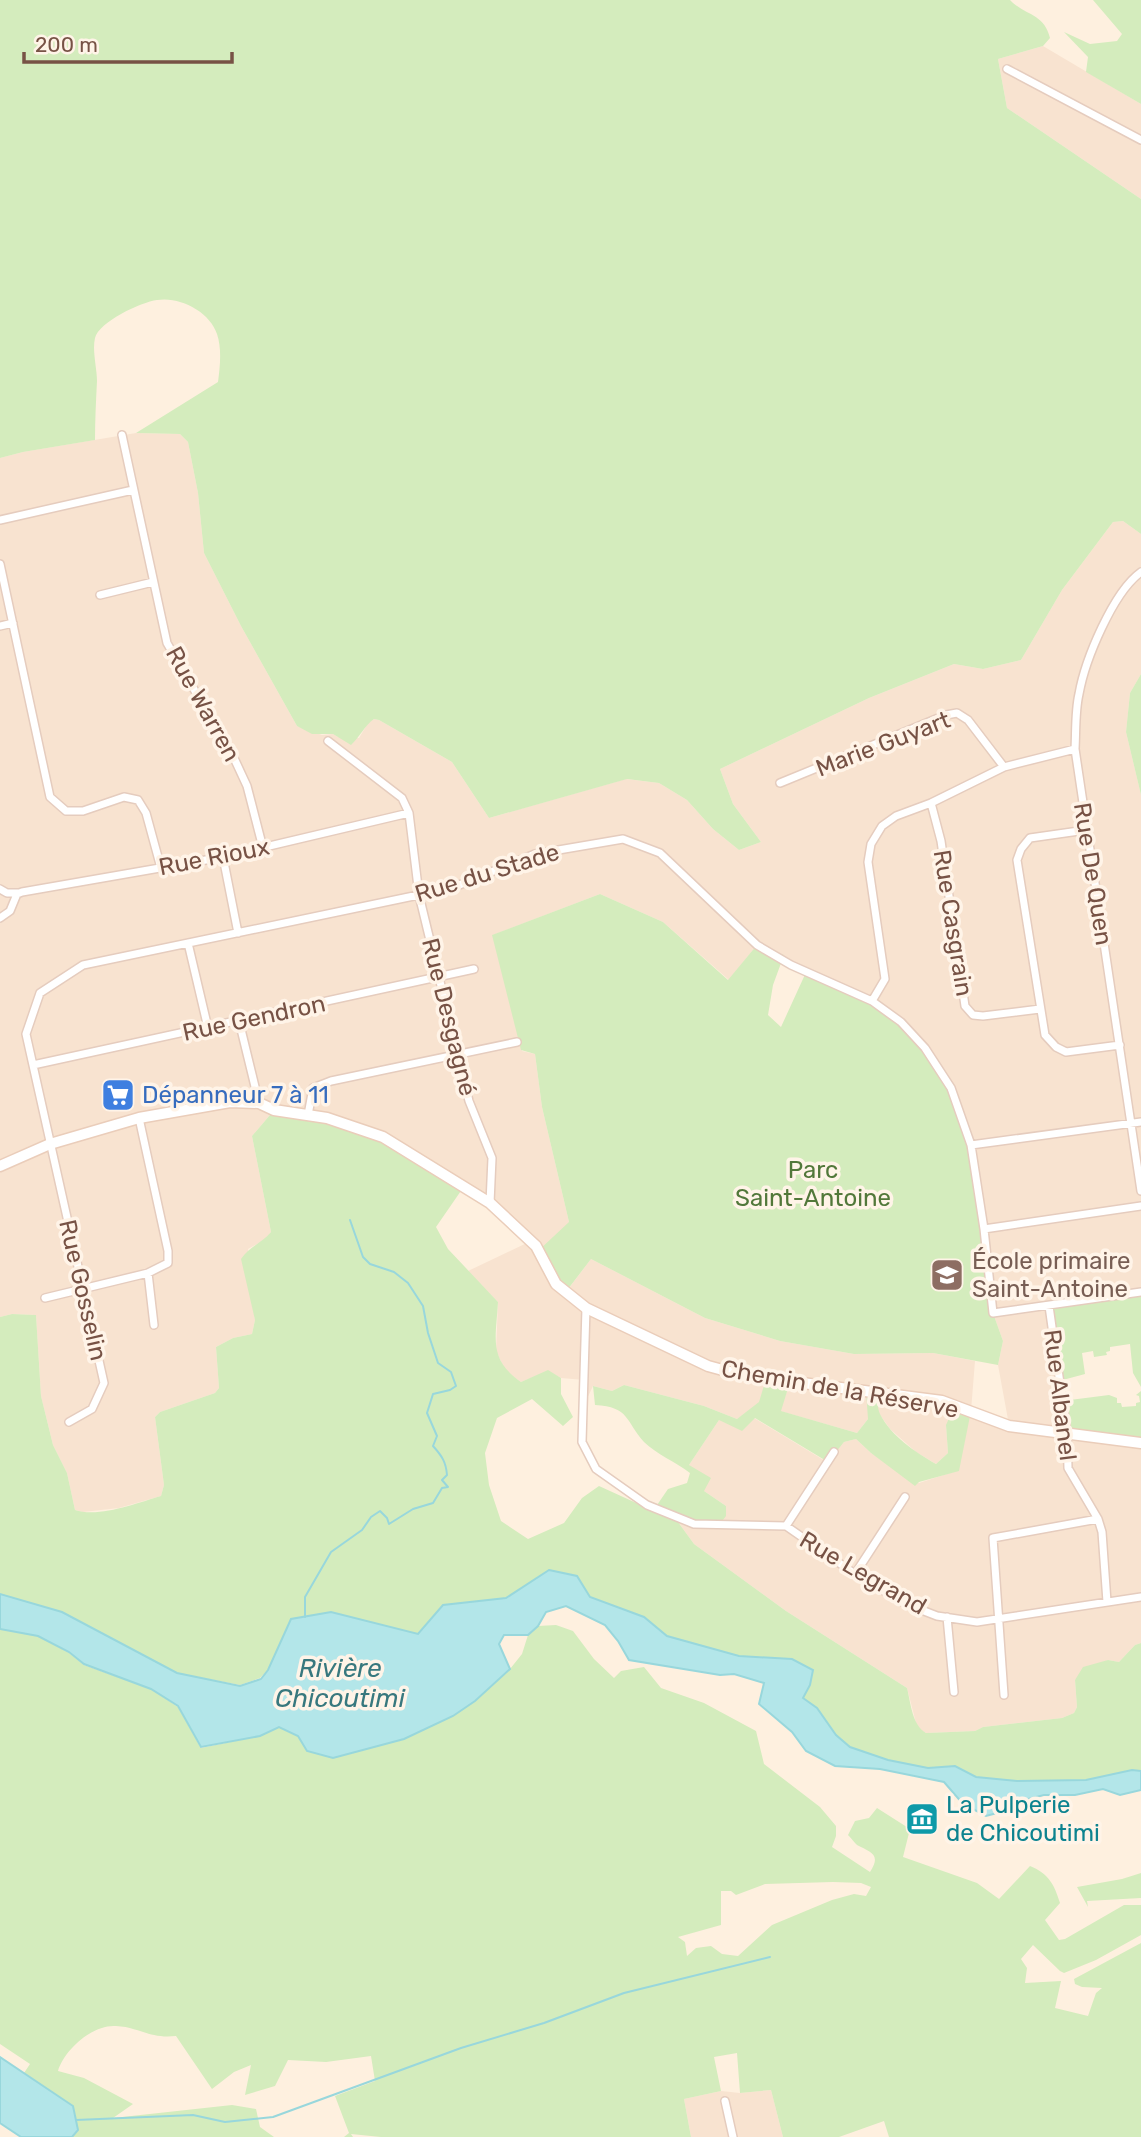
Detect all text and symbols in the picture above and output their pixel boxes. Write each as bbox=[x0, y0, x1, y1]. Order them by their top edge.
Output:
scale bar bbox=[24, 21, 233, 65]
text: 200 m bbox=[35, 32, 98, 57]
street label: Rue Warren bbox=[160, 642, 246, 766]
street label: Marie Guyart bbox=[812, 706, 954, 782]
street label: Rue De Quen bbox=[1068, 801, 1118, 947]
street label: Rue Rioux bbox=[156, 833, 272, 881]
street label: Rue du Stade bbox=[411, 838, 563, 908]
street label: Rue Casgrain bbox=[928, 848, 978, 998]
street label: Rue Desgagné bbox=[416, 935, 482, 1099]
street label: Rue Gendron bbox=[180, 989, 328, 1047]
supermarket icon: Dépanneur 7 à 11 bbox=[99, 1076, 137, 1114]
place label: Dépanneur 7 à 11 bbox=[142, 1081, 329, 1109]
park label: Parc Saint-Antoine bbox=[735, 1156, 891, 1212]
street label: Rue Gosselin bbox=[53, 1217, 113, 1363]
place label: École primaire Saint-Antoine bbox=[972, 1247, 1131, 1303]
school or university icon: École primaire Saint-Antoine bbox=[928, 1256, 966, 1294]
street label: Rue Albanel bbox=[1038, 1328, 1082, 1462]
street label: Chemin de la Réserve bbox=[719, 1354, 961, 1424]
street label: Rue Legrand bbox=[795, 1525, 931, 1621]
water label: Rivière Chicoutimi bbox=[275, 1653, 406, 1714]
place label: La Pulperie de Chicoutimi bbox=[946, 1791, 1100, 1847]
museum icon: La Pulperie de Chicoutimi bbox=[903, 1800, 941, 1838]

